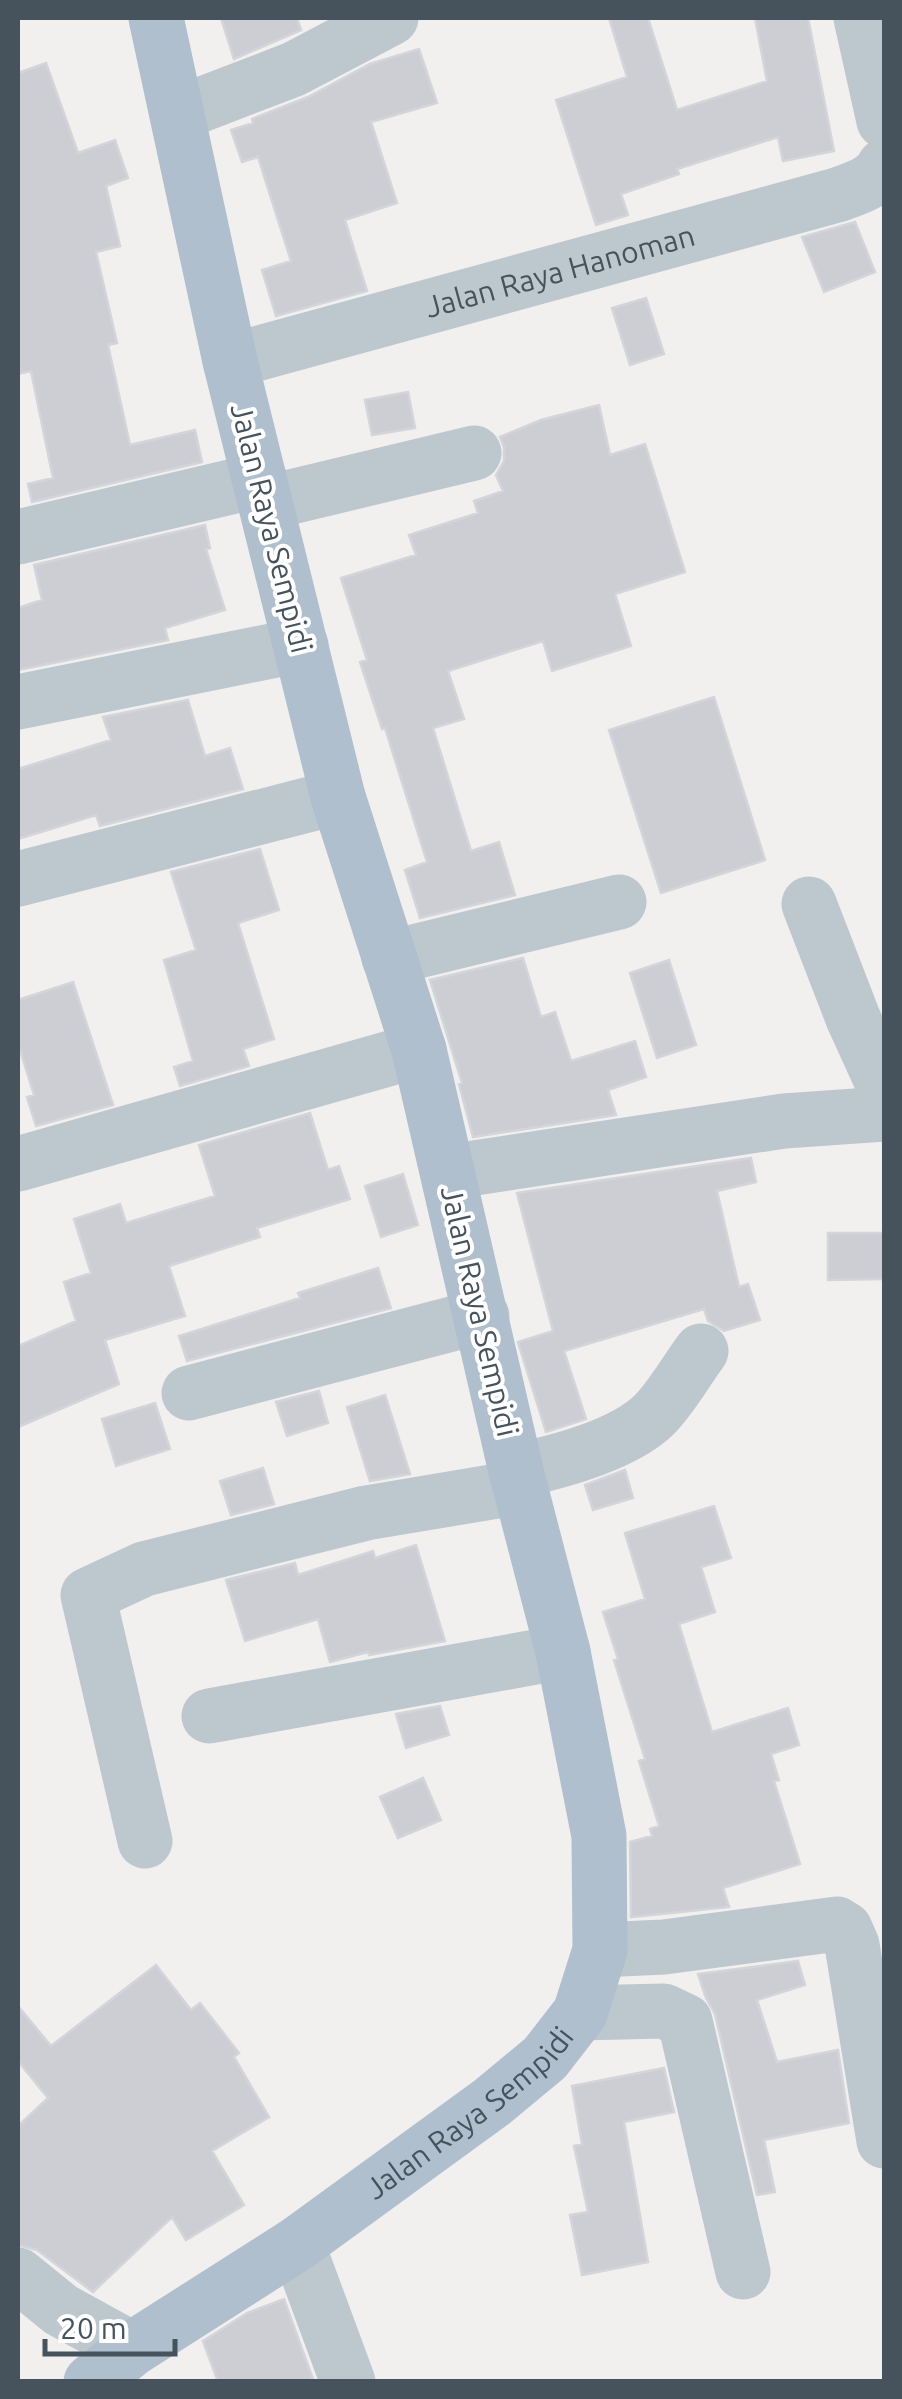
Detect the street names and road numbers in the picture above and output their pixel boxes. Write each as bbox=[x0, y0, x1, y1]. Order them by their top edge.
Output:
street label: Jalan Raya Hanoman bbox=[421, 218, 698, 324]
street label: Jalan Raya Sempidi bbox=[225, 400, 319, 656]
street label: Jalan Raya Sempidi bbox=[435, 1182, 525, 1440]
street label: Jalan Raya Sempidi bbox=[359, 2020, 580, 2206]

